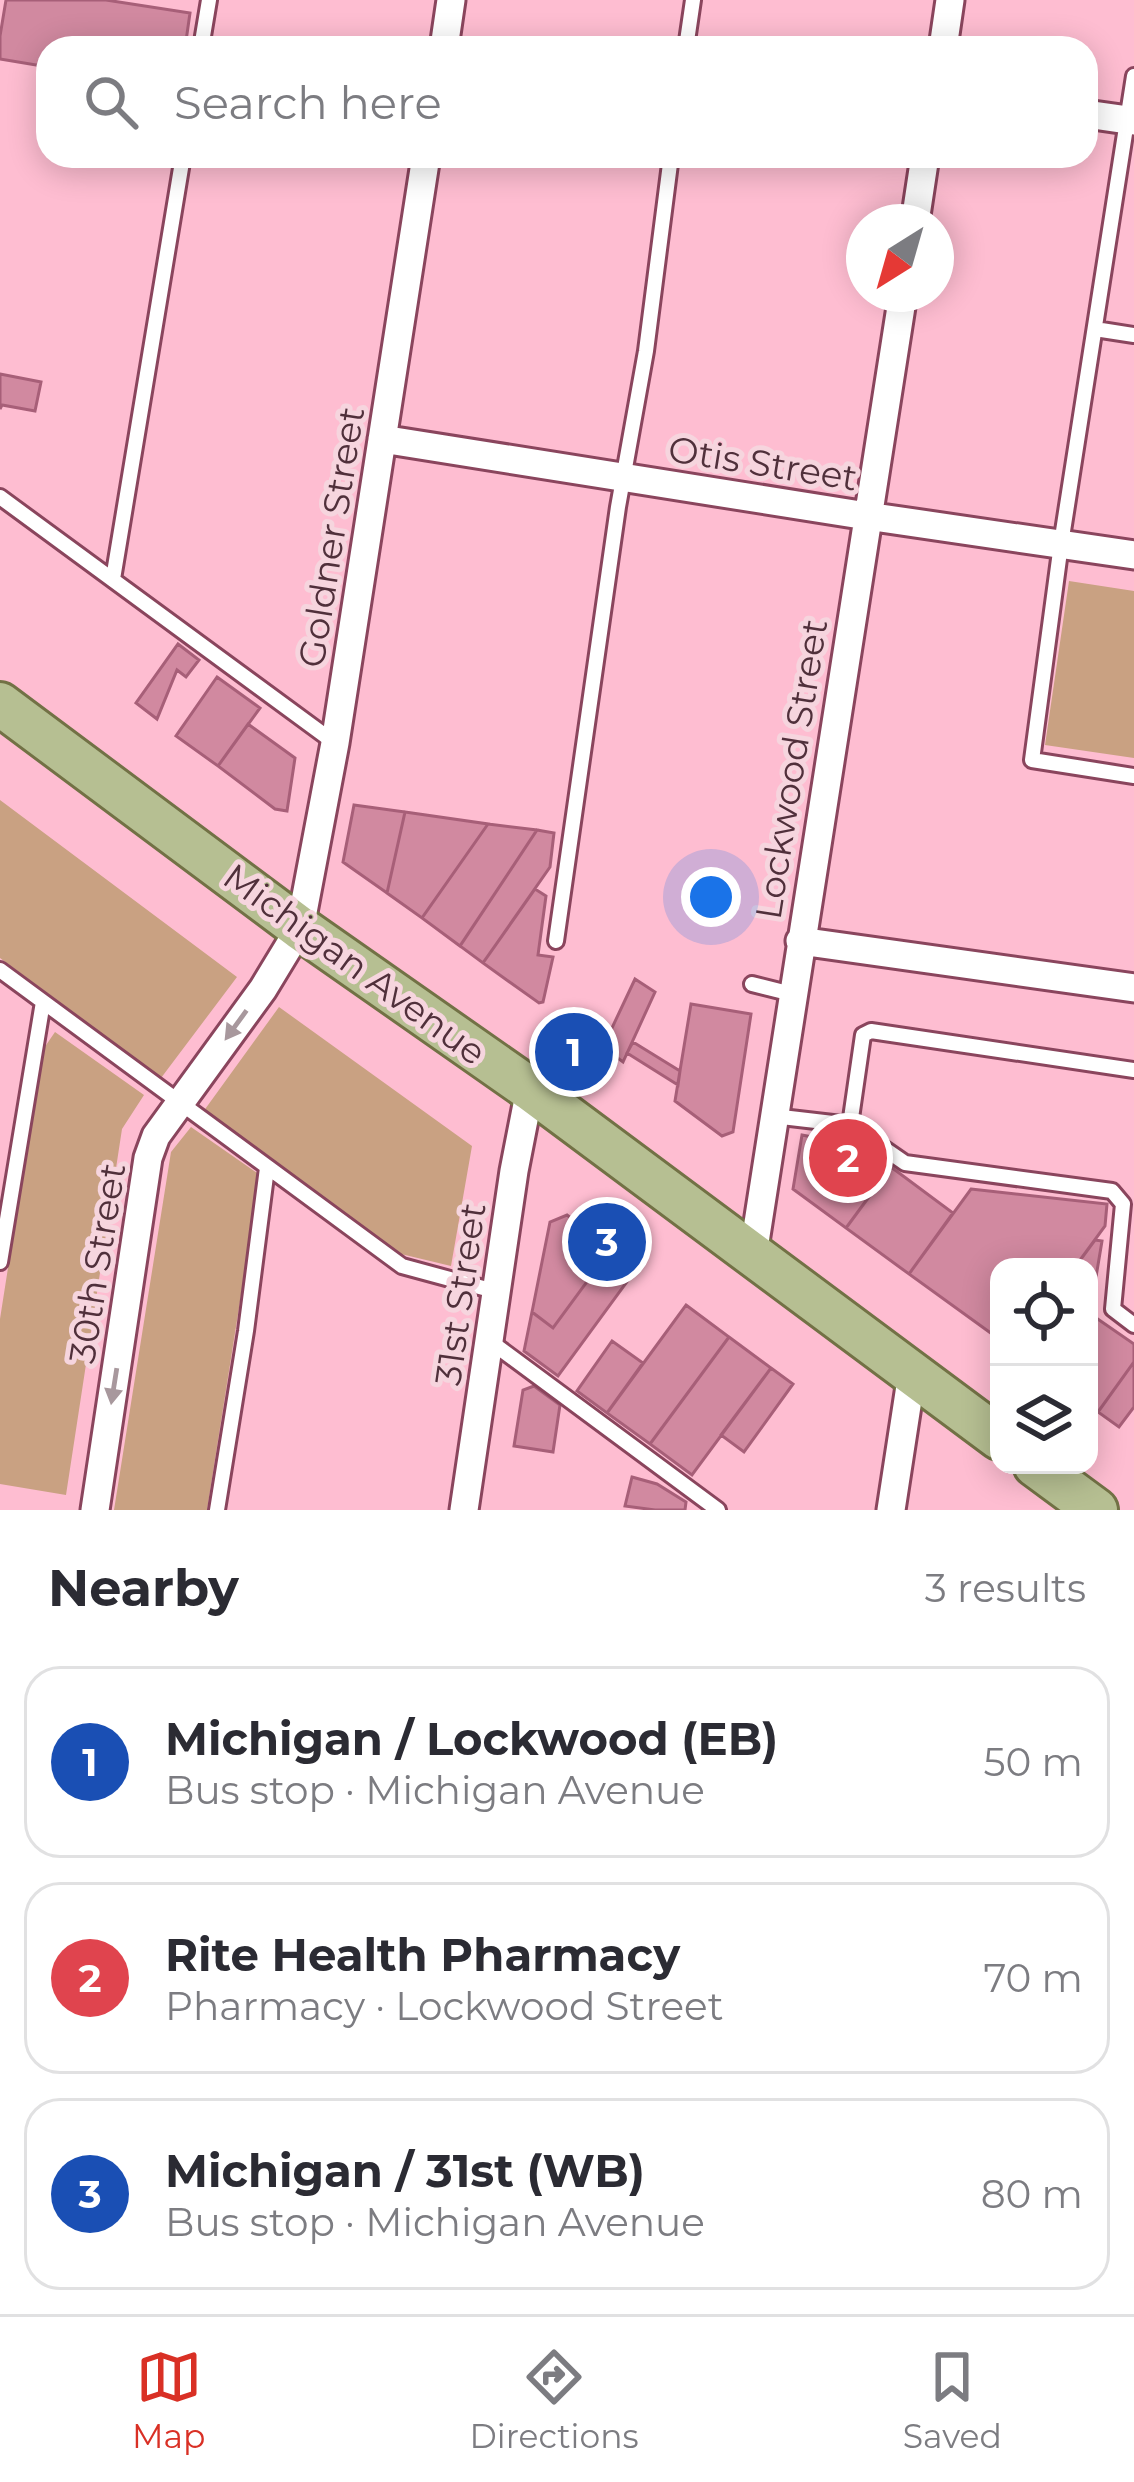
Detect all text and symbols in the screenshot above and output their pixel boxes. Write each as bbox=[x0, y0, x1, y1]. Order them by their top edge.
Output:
search box bbox=[36, 36, 1098, 168]
icon: search bbox=[78, 69, 144, 135]
text: Search here bbox=[174, 75, 442, 130]
north arrow bbox=[846, 204, 954, 312]
street label: Goldner Street bbox=[289, 404, 373, 670]
street label: Otis Street bbox=[665, 426, 861, 500]
street label: Lockwood Street bbox=[746, 616, 836, 922]
street label: Michigan Avenue bbox=[215, 854, 495, 1074]
your location bbox=[681, 867, 741, 927]
pin: 1 bbox=[535, 1007, 613, 1097]
one-way arrow bbox=[225, 1009, 248, 1041]
pin: 2 bbox=[809, 1113, 887, 1203]
street label: 30th Street bbox=[59, 1160, 135, 1366]
pin: 3 bbox=[568, 1197, 646, 1287]
street label: 31st Street bbox=[425, 1200, 495, 1388]
map controls bbox=[990, 1258, 1098, 1474]
button: locate bbox=[990, 1258, 1098, 1366]
button: layers bbox=[990, 1366, 1098, 1474]
one-way arrow bbox=[104, 1367, 123, 1405]
text: Nearby bbox=[48, 1557, 239, 1619]
text: 3 results bbox=[925, 1564, 1086, 1612]
text: Michigan / Lockwood (EB) bbox=[165, 1711, 778, 1766]
text: 1 bbox=[82, 1738, 98, 1786]
text: 50 m bbox=[984, 1738, 1083, 1786]
text: Bus stop · Michigan Avenue bbox=[165, 1766, 705, 1814]
text: Rite Health Pharmacy bbox=[165, 1927, 680, 1982]
text: 2 bbox=[78, 1954, 102, 2002]
text: 70 m bbox=[983, 1954, 1083, 2002]
text: Pharmacy · Lockwood Street bbox=[165, 1982, 724, 2030]
text: Michigan / 31st (WB) bbox=[165, 2143, 645, 2198]
text: 3 bbox=[78, 2170, 102, 2218]
text: 80 m bbox=[981, 2170, 1083, 2218]
text: Bus stop · Michigan Avenue bbox=[165, 2198, 705, 2246]
tab: Map bbox=[132, 2344, 205, 2456]
tab: Directions bbox=[470, 2344, 639, 2456]
tab: Saved bbox=[903, 2344, 1002, 2456]

